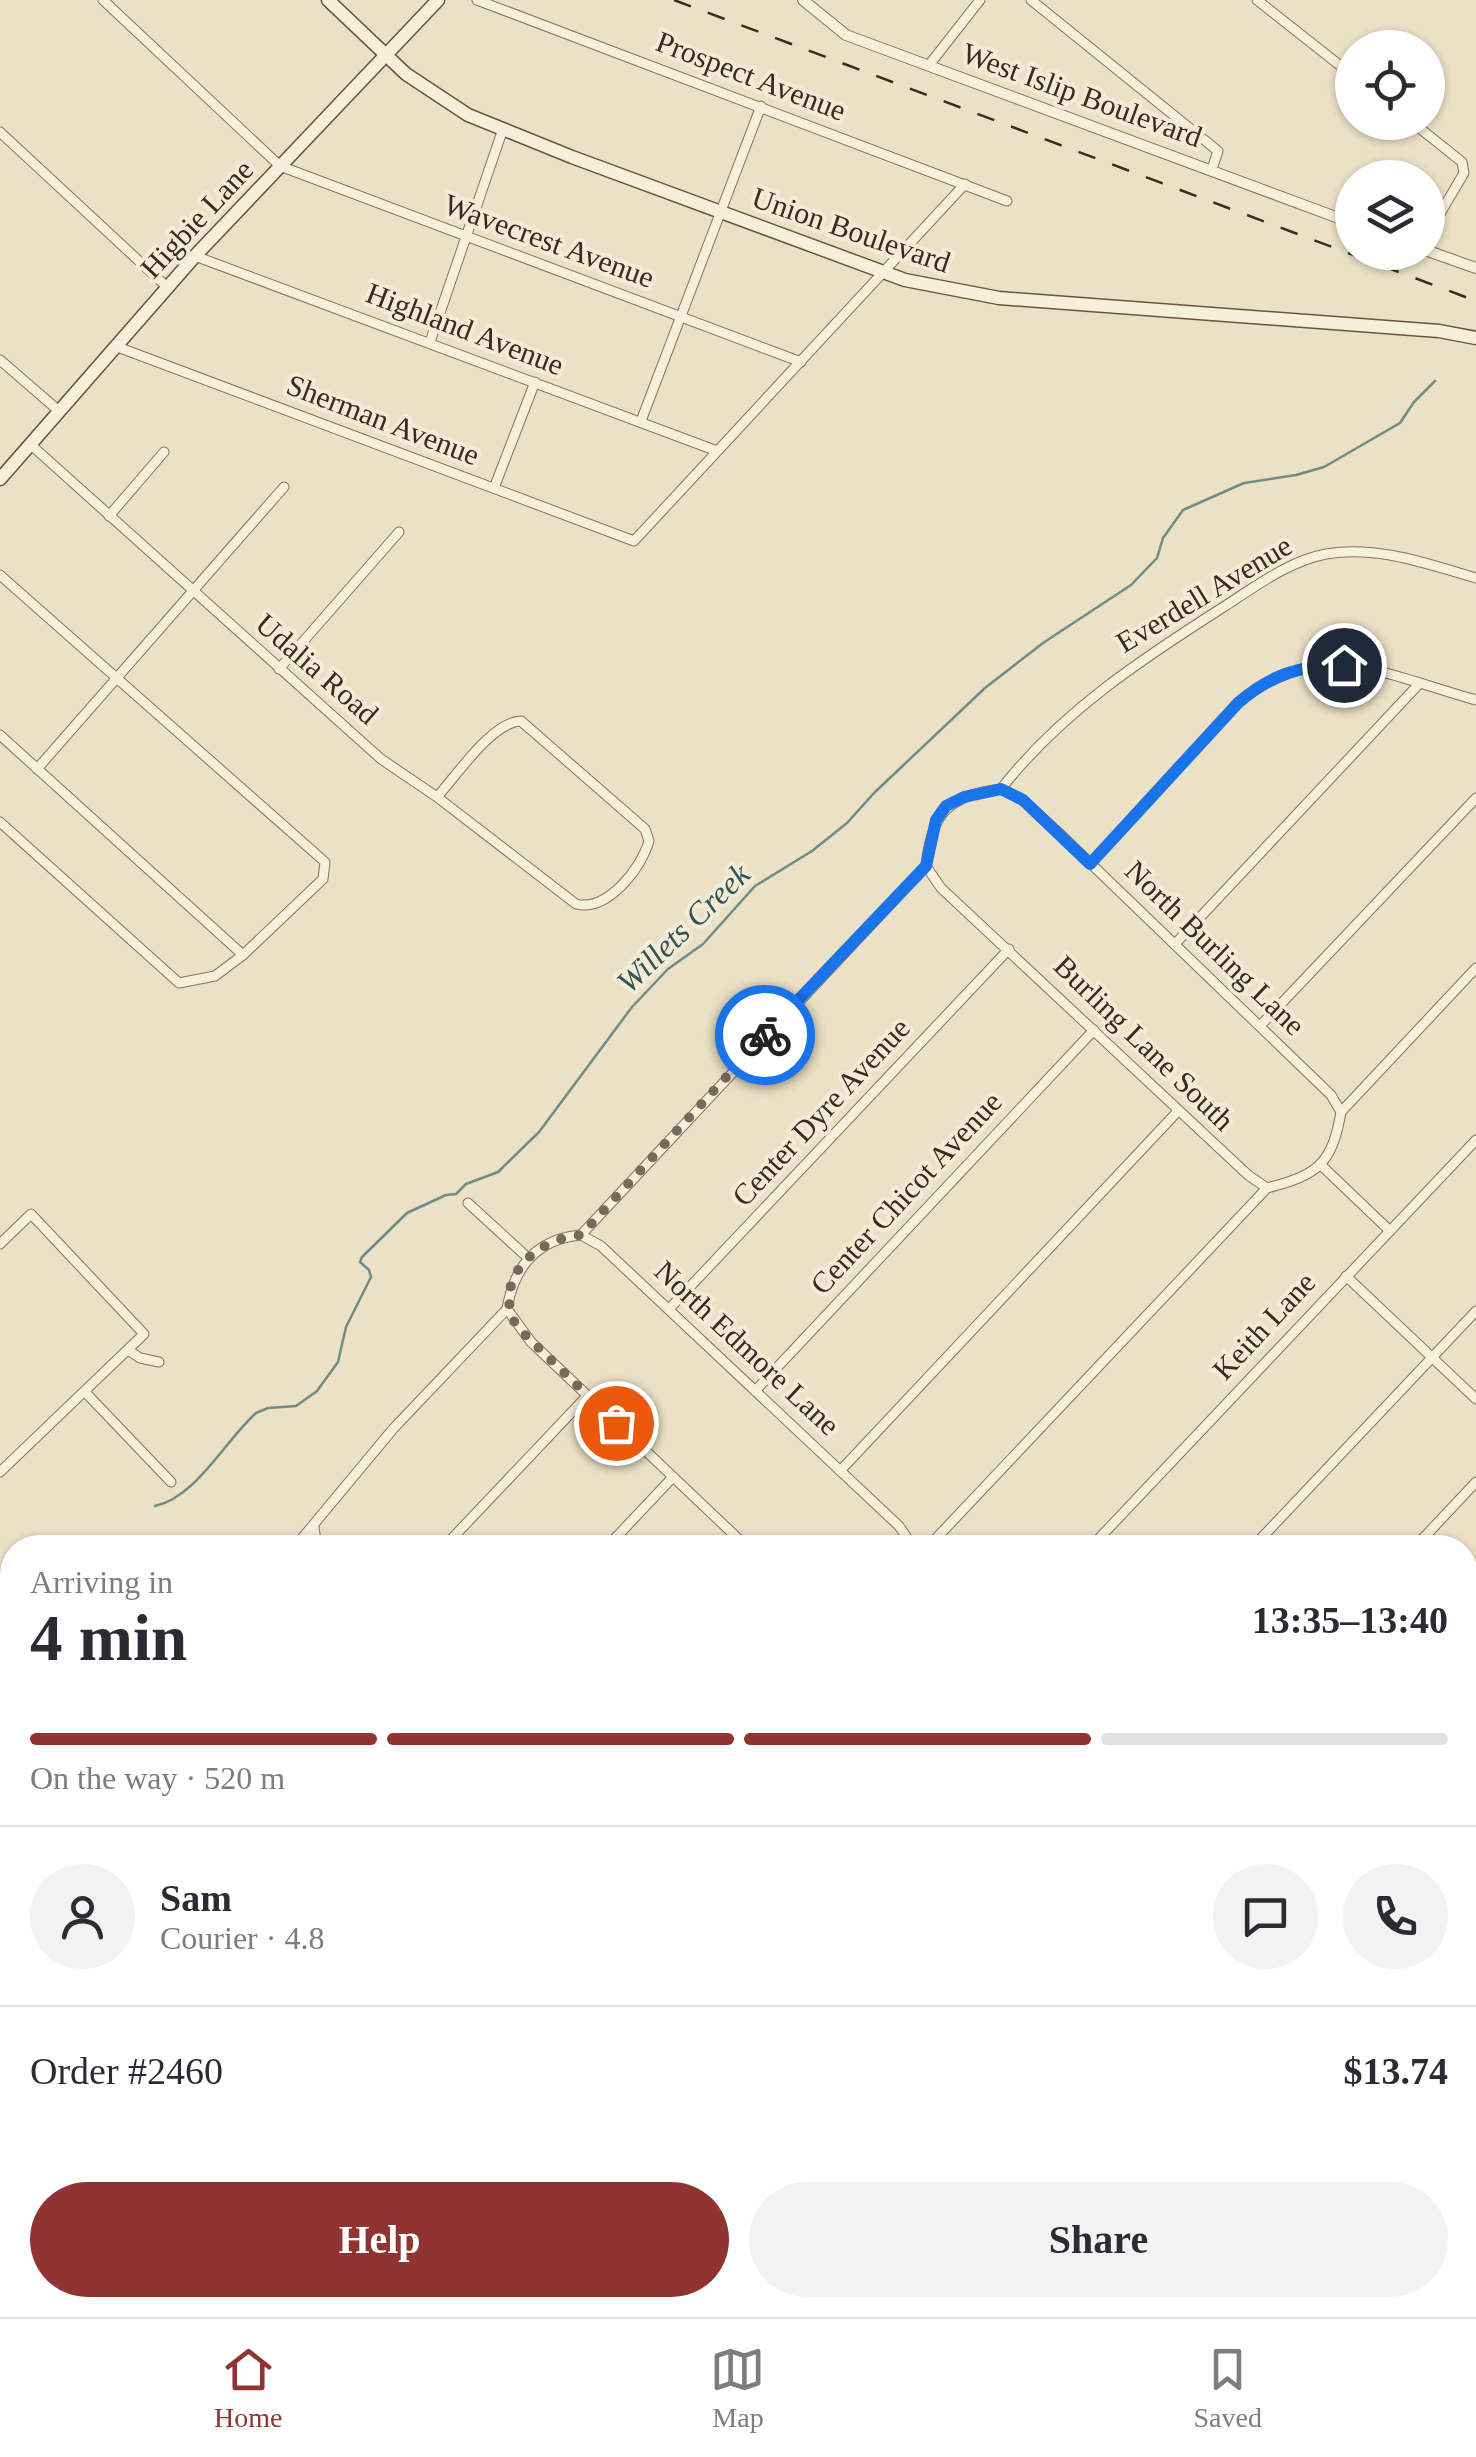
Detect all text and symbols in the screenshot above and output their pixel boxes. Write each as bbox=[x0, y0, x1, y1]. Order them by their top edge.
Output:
street label: Prospect Avenue bbox=[652, 24, 851, 127]
map controls bbox=[1335, 30, 1445, 270]
button: locate bbox=[1335, 30, 1445, 140]
street label: West Islip Boulevard bbox=[958, 36, 1206, 153]
street label: Higbie Lane bbox=[134, 153, 260, 284]
button: layers bbox=[1335, 160, 1445, 270]
street label: Union Boulevard bbox=[748, 180, 955, 279]
street label: Wavecrest Avenue bbox=[440, 187, 659, 294]
street label: Highland Avenue bbox=[362, 276, 568, 381]
street label: Sherman Avenue bbox=[282, 368, 484, 471]
street label: Everdell Avenue bbox=[1110, 528, 1297, 659]
street label: Udalia Road bbox=[250, 607, 385, 731]
pin bbox=[1302, 623, 1387, 708]
icon: home bbox=[1317, 638, 1372, 693]
street label: North Burling Lane bbox=[1119, 854, 1312, 1042]
water label: Willets Creek bbox=[609, 855, 757, 1000]
street label: Burling Lane South bbox=[1048, 949, 1241, 1137]
courier bbox=[715, 985, 815, 1085]
icon: bike bbox=[738, 1008, 793, 1063]
street label: Center Dyre Avenue bbox=[725, 1011, 916, 1212]
street label: Center Chicot Avenue bbox=[803, 1085, 1008, 1301]
street label: North Edmore Lane bbox=[648, 1254, 846, 1442]
street label: Keith Lane bbox=[1206, 1265, 1321, 1386]
pin bbox=[574, 1381, 659, 1466]
icon: bag bbox=[589, 1396, 644, 1451]
text: Arriving in bbox=[30, 1564, 173, 1600]
text: 13:35–13:40 bbox=[1252, 1599, 1448, 1641]
text: 4 min bbox=[30, 1602, 187, 1674]
text: On the way · 520 m bbox=[30, 1760, 285, 1796]
button: person bbox=[30, 1864, 135, 1969]
button: chat bbox=[1213, 1864, 1318, 1969]
button: phone bbox=[1343, 1864, 1448, 1969]
text: Sam bbox=[160, 1877, 232, 1919]
text: Courier · 4.8 bbox=[160, 1920, 324, 1956]
text: Order #2460 bbox=[30, 2050, 223, 2092]
text: $13.74 bbox=[1344, 2050, 1448, 2092]
button: Help bbox=[30, 2182, 729, 2297]
button: Share bbox=[749, 2182, 1448, 2297]
tab: Home bbox=[214, 2342, 282, 2434]
tab: Map bbox=[710, 2342, 765, 2434]
tab: Saved bbox=[1194, 2342, 1262, 2434]

